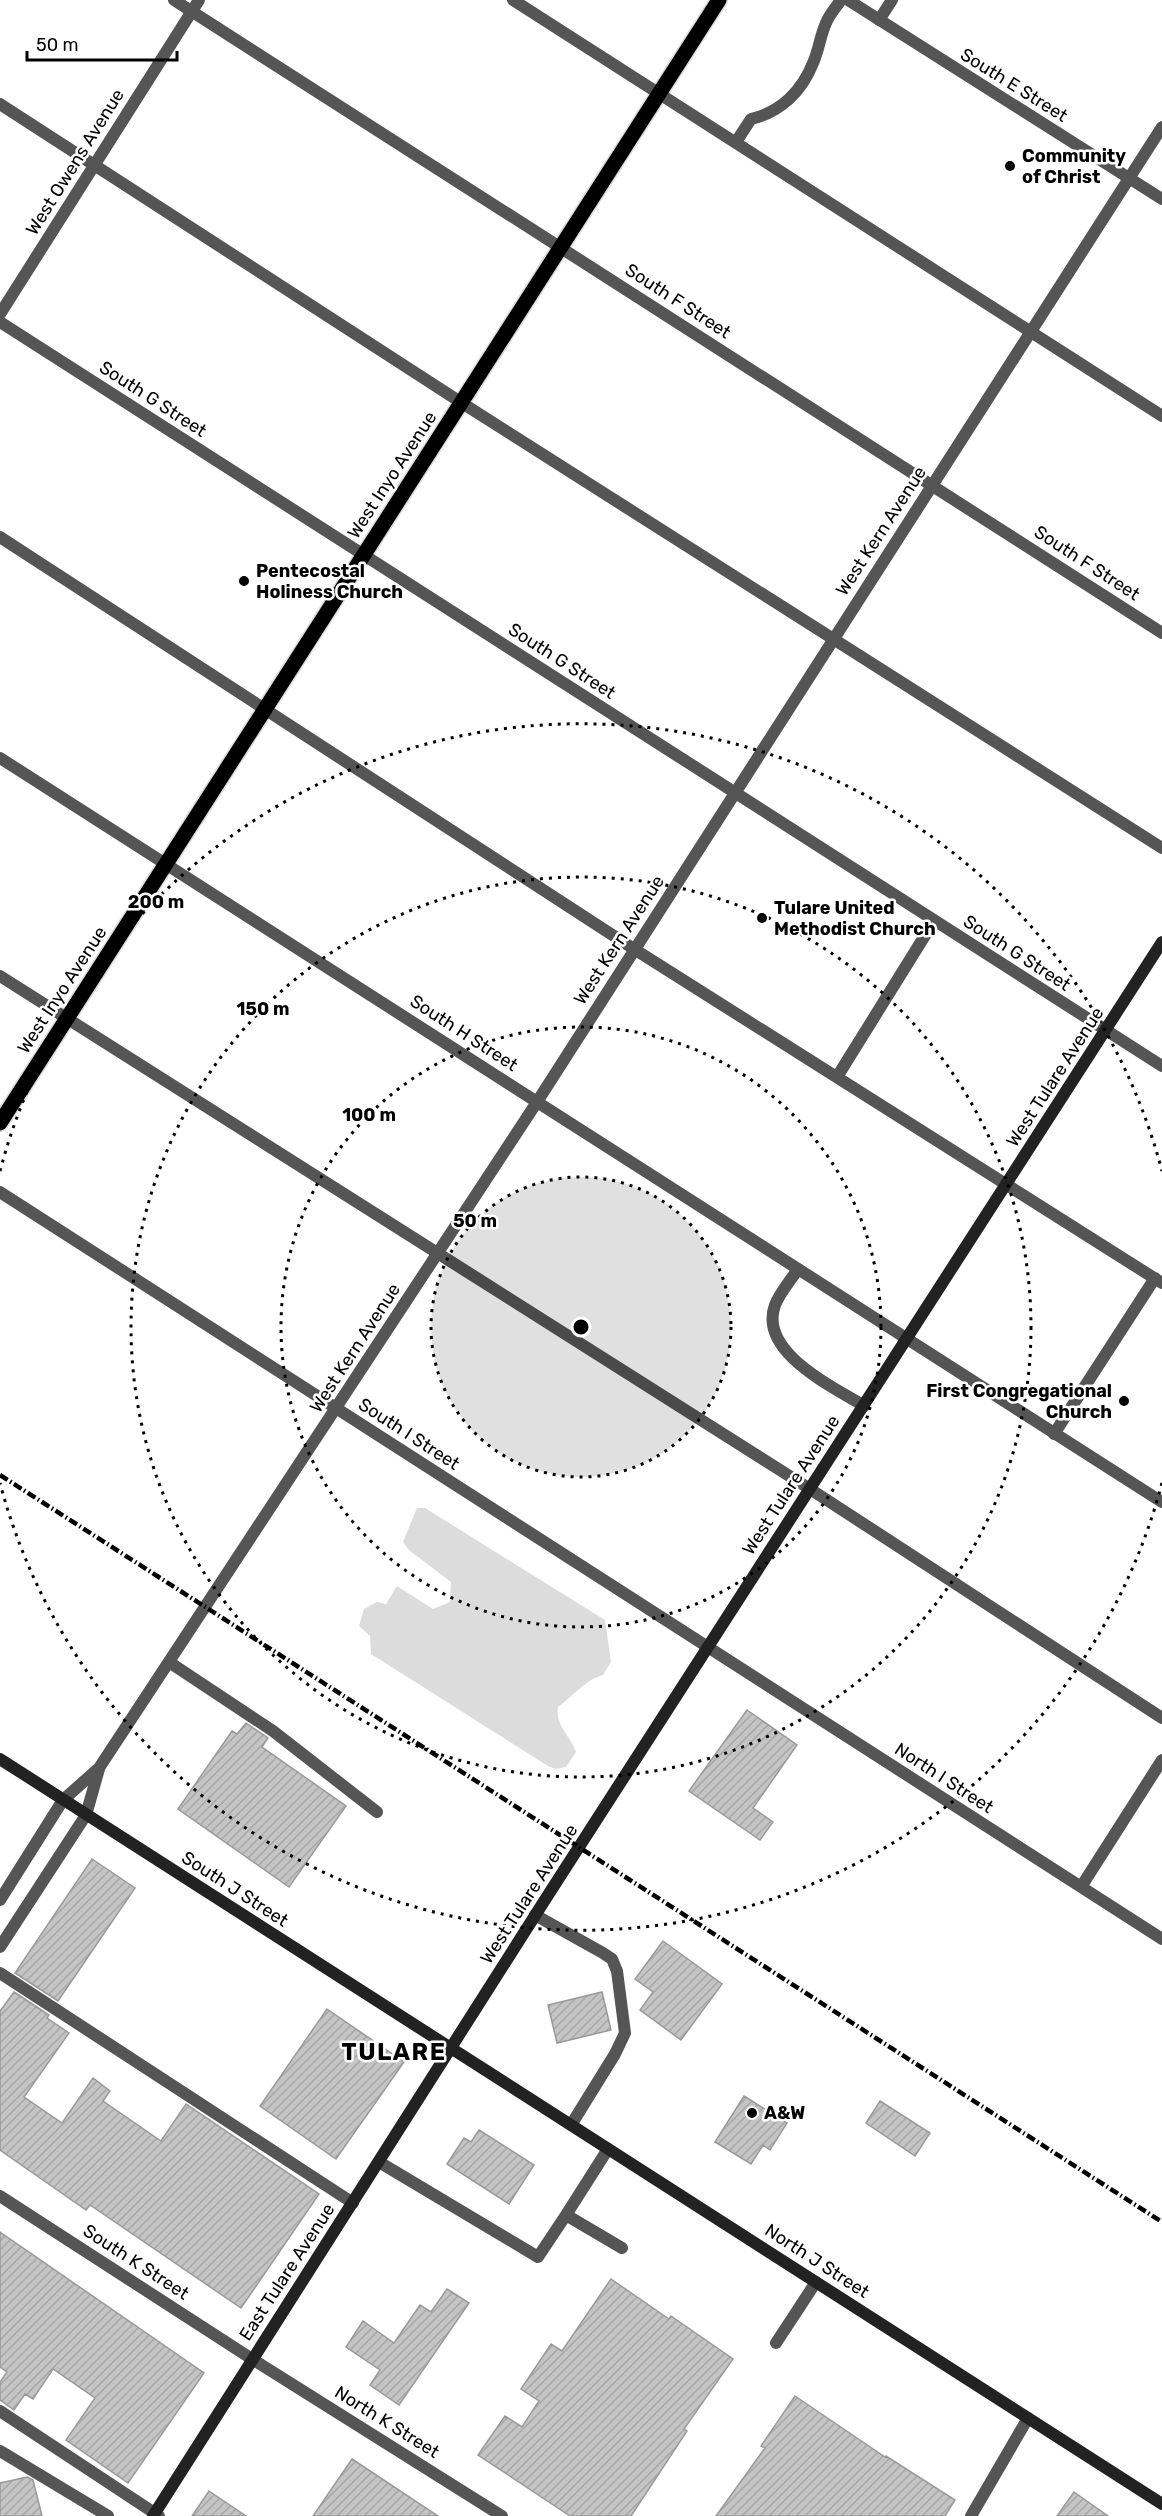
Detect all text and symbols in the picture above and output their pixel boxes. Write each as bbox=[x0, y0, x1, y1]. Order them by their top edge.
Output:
scale bar bbox=[27, 24, 177, 62]
text: 50 m bbox=[36, 34, 79, 56]
street label: South E Street bbox=[956, 43, 1072, 127]
street label: West Owens Avenue bbox=[21, 85, 129, 239]
place label: Community of Christ bbox=[1022, 145, 1126, 188]
marker: Community of Christ bbox=[1003, 159, 1017, 173]
street label: South F Street bbox=[621, 259, 735, 343]
street label: South G Street bbox=[95, 356, 211, 442]
street label: West Inyo Avenue bbox=[343, 407, 441, 543]
street label: West Kern Avenue bbox=[831, 462, 931, 600]
street label: South F Street bbox=[1030, 521, 1144, 605]
place label: Pentecostal Holiness Church bbox=[256, 560, 403, 603]
marker: Pentecostal Holiness Church bbox=[237, 574, 251, 588]
street label: South G Street bbox=[504, 618, 620, 704]
street label: West Kern Avenue bbox=[569, 871, 669, 1009]
text: 200 m bbox=[128, 891, 184, 913]
place label: Tulare United Methodist Church bbox=[774, 897, 936, 940]
street label: South G Street bbox=[959, 910, 1075, 996]
marker: Tulare United Methodist Church bbox=[755, 911, 769, 925]
street label: West Inyo Avenue bbox=[13, 922, 111, 1058]
street label: South H Street bbox=[406, 990, 522, 1076]
text: 150 m bbox=[236, 998, 290, 1020]
street label: West Tulare Avenue bbox=[1002, 1003, 1108, 1151]
text: 100 m bbox=[342, 1104, 396, 1126]
text: 50 m bbox=[453, 1210, 497, 1232]
street label: West Kern Avenue bbox=[305, 1279, 405, 1417]
centre of rings bbox=[571, 1317, 591, 1337]
place label: First Congregational Church bbox=[926, 1380, 1112, 1423]
street label: South I Street bbox=[354, 1393, 464, 1475]
marker: First Congregational Church bbox=[1117, 1394, 1131, 1408]
street label: West Tulare Avenue bbox=[738, 1411, 844, 1559]
street label: North I Street bbox=[890, 1738, 998, 1818]
street label: West Tulare Avenue bbox=[476, 1820, 582, 1968]
street label: South J Street bbox=[178, 1846, 292, 1932]
district label: TULARE bbox=[342, 2038, 446, 2066]
place label: A&W bbox=[764, 2102, 805, 2124]
marker: A&W bbox=[745, 2106, 759, 2120]
street label: East Tulare Avenue bbox=[235, 2199, 339, 2345]
street label: North J Street bbox=[761, 2219, 873, 2303]
street label: South K Street bbox=[79, 2220, 193, 2304]
street label: North K Street bbox=[331, 2381, 443, 2463]

